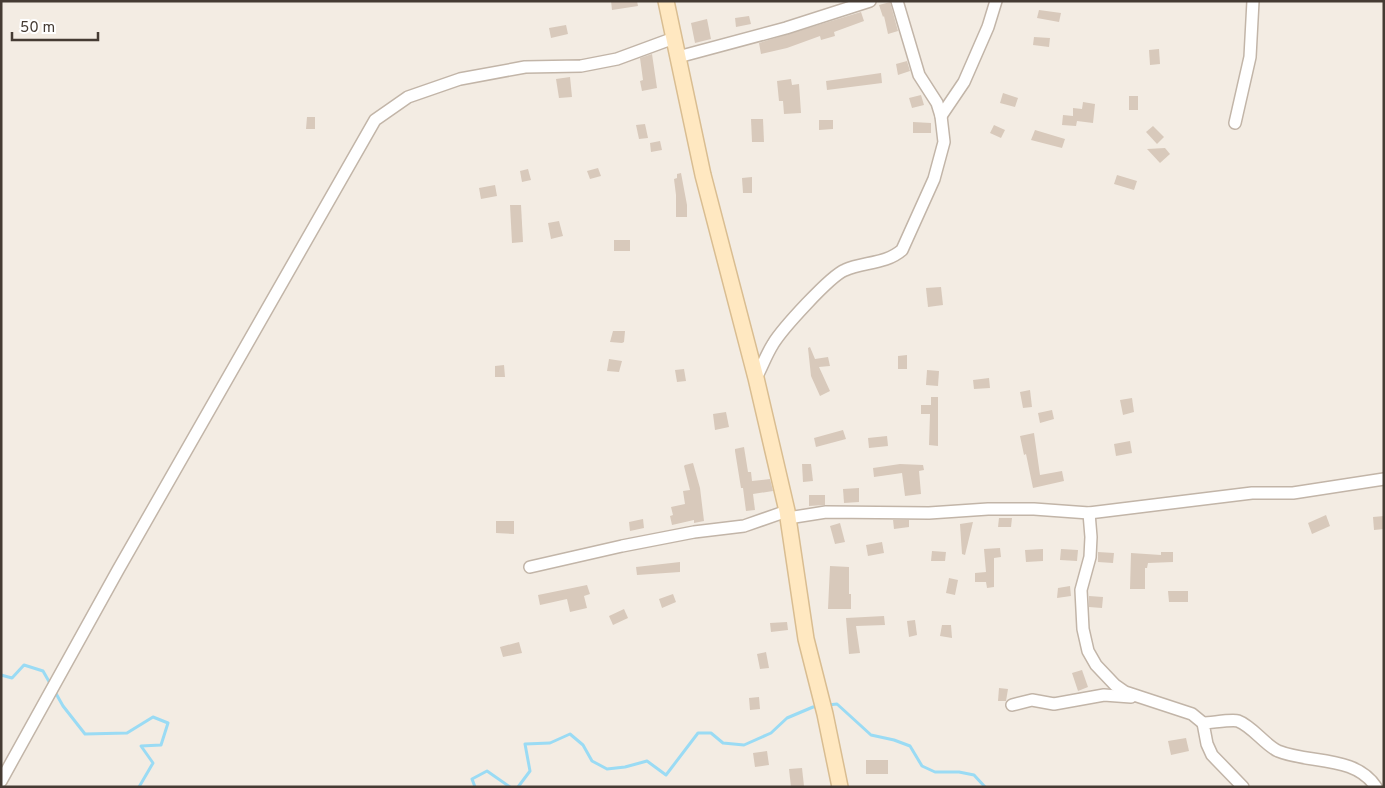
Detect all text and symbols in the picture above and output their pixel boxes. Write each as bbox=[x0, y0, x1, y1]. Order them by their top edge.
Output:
scale bar bbox=[12, 10, 99, 42]
text: 50 m bbox=[20, 19, 55, 38]

